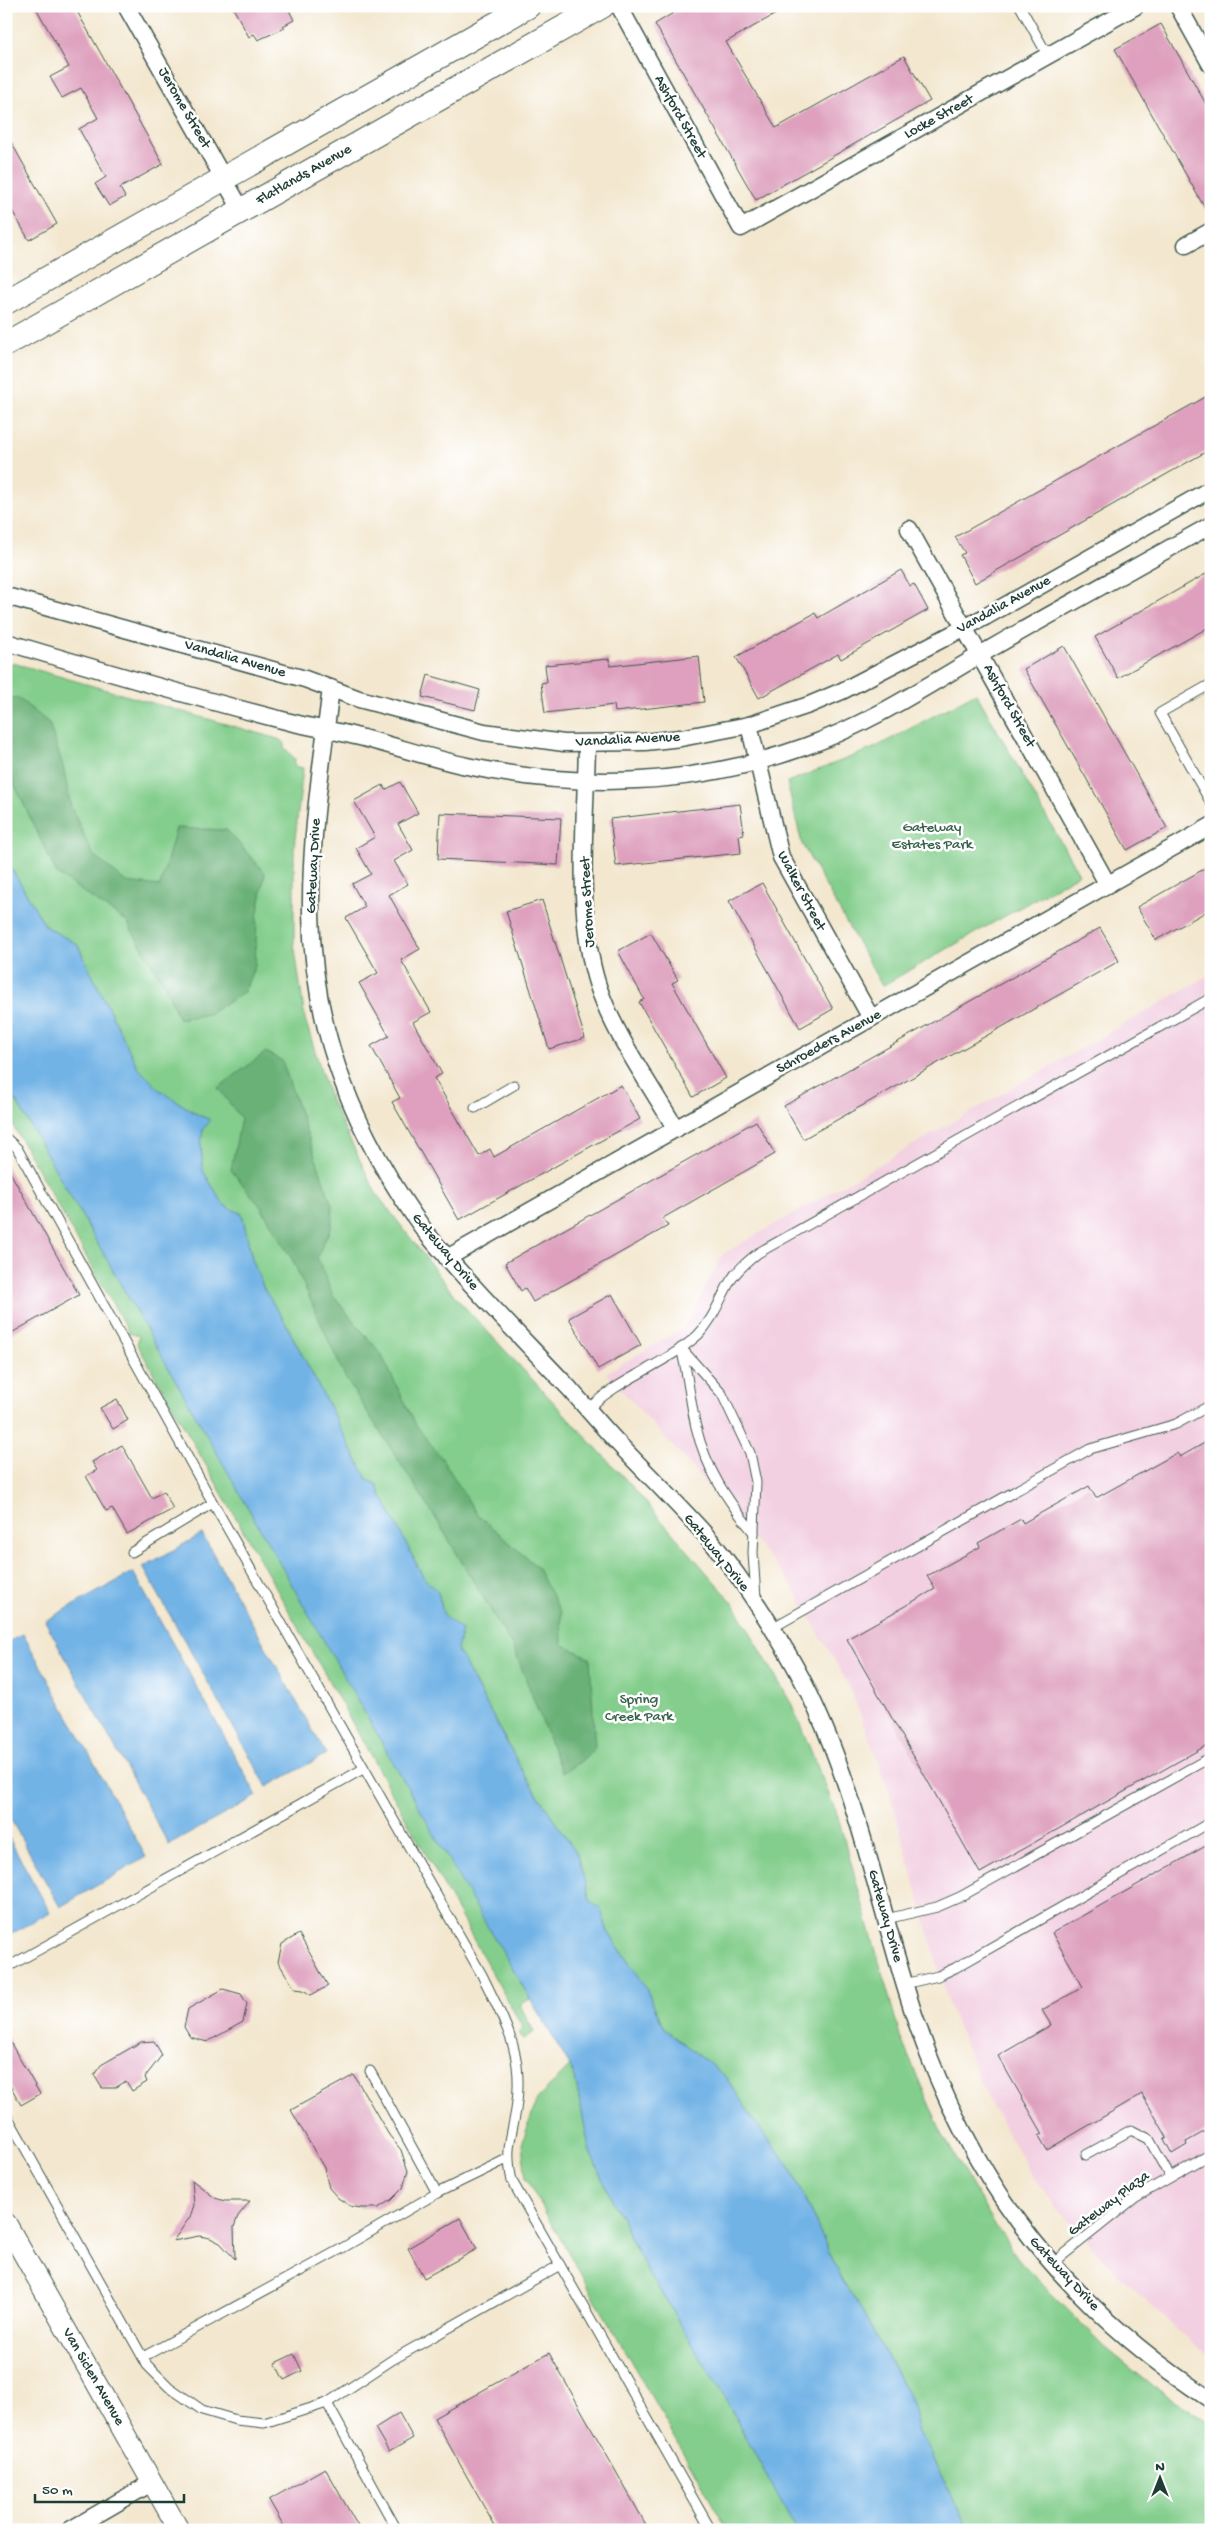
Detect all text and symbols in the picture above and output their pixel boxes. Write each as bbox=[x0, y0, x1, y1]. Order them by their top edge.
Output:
street label: Jerome Street bbox=[154, 64, 215, 153]
street label: Ashford Street bbox=[650, 72, 711, 163]
street label: Locke Street bbox=[901, 90, 978, 143]
street label: Flatlands Avenue bbox=[252, 140, 355, 210]
street label: Vandalia Avenue bbox=[953, 572, 1054, 639]
street label: Vandalia Avenue bbox=[181, 636, 288, 682]
street label: Ashford Street bbox=[979, 661, 1040, 752]
street label: Vandalia Avenue bbox=[574, 728, 681, 752]
street label: Gateway Drive bbox=[303, 818, 325, 914]
park label: Gateway Estates Park bbox=[892, 819, 974, 854]
street label: Walker Street bbox=[772, 848, 830, 936]
street label: Jerome Street bbox=[577, 854, 599, 948]
street label: Schroeders Avenue bbox=[773, 1006, 885, 1078]
street label: Gateway Drive bbox=[407, 1210, 483, 1294]
street label: Gateway Drive bbox=[679, 1510, 753, 1596]
park label: Spring Creek Park bbox=[605, 1691, 674, 1726]
street label: Gateway Drive bbox=[863, 1868, 907, 1964]
street label: Gateway Plaza bbox=[1065, 2167, 1154, 2240]
street label: Gateway Drive bbox=[1025, 2233, 1103, 2315]
street label: Van Siclen Avenue bbox=[57, 2324, 128, 2429]
north arrow bbox=[1134, 2454, 1184, 2504]
text: N bbox=[1155, 2459, 1165, 2476]
scale bar bbox=[35, 2471, 184, 2503]
text: 50 m bbox=[42, 2482, 73, 2500]

